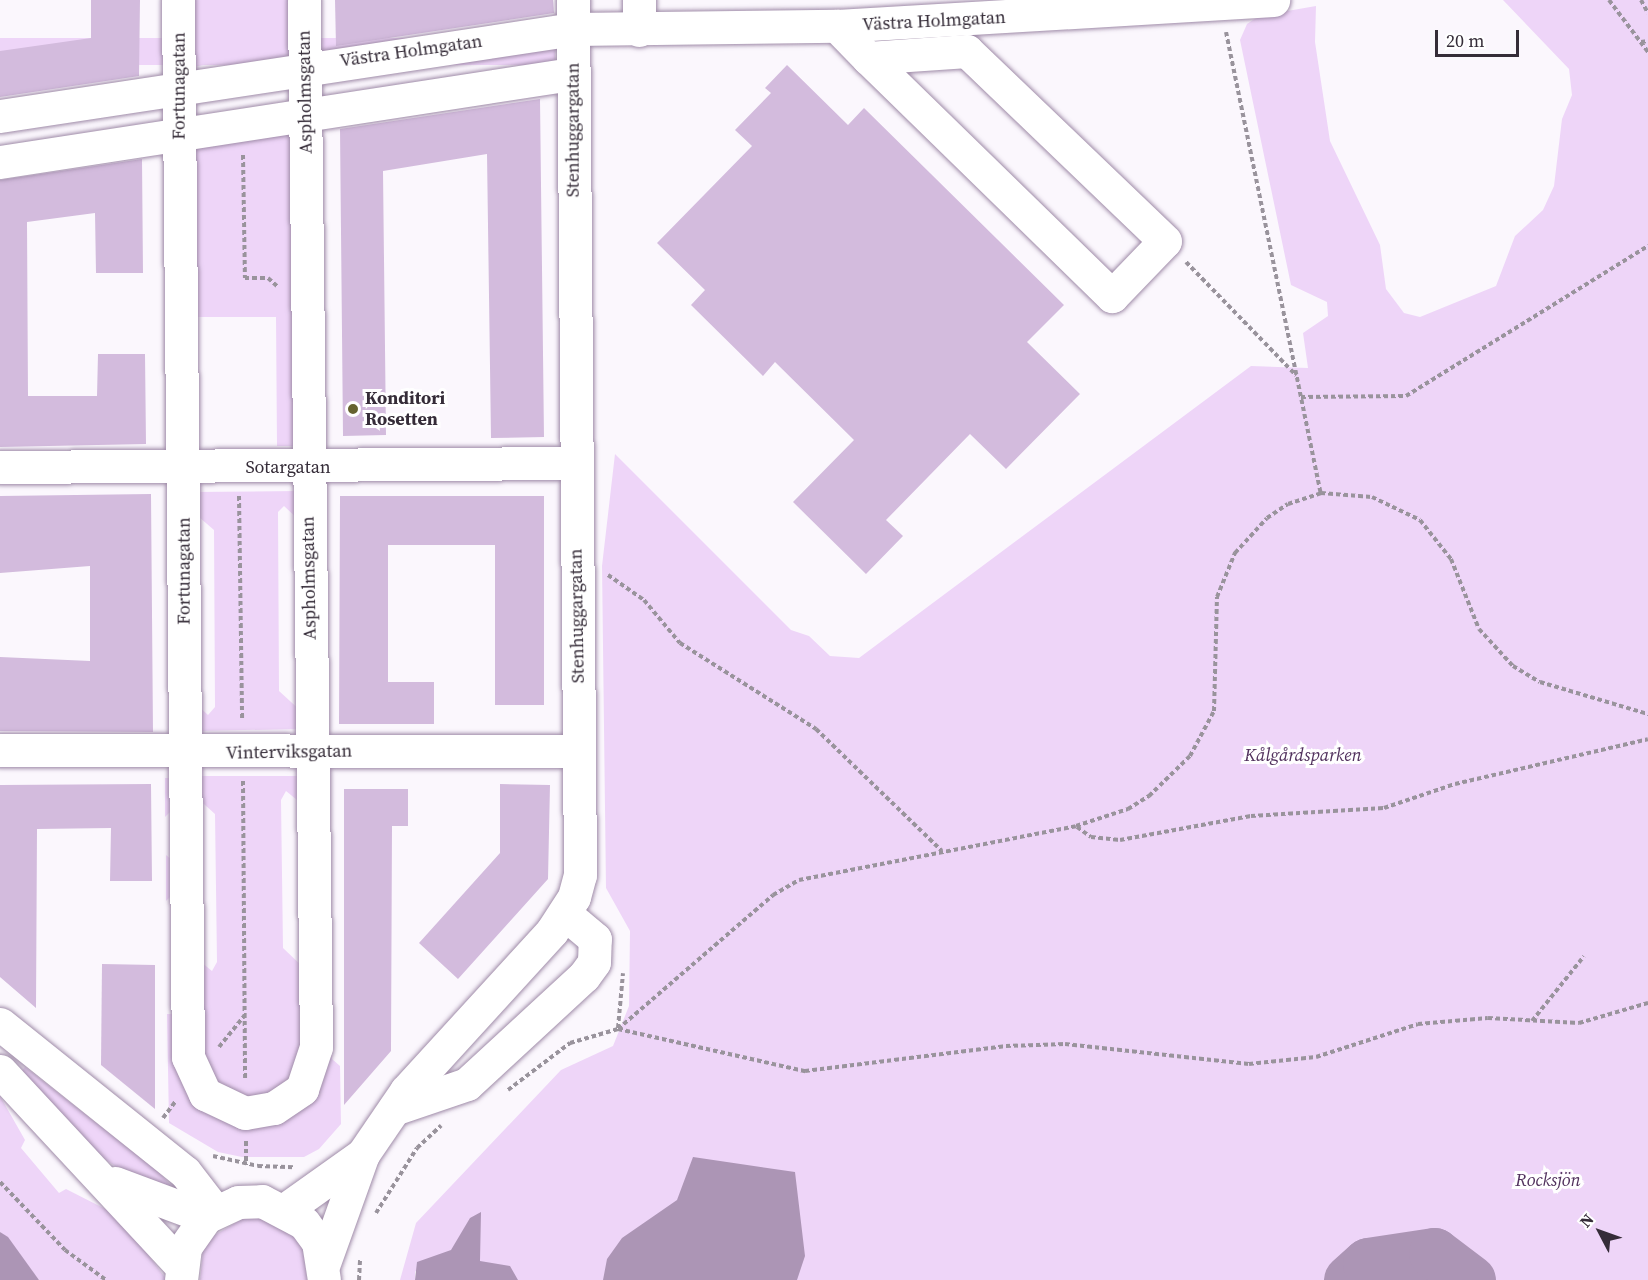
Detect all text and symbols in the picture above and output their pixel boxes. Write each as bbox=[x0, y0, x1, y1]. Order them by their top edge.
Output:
street label: Västra Holmgatan bbox=[862, 6, 1006, 36]
scale bar bbox=[1438, 18, 1522, 56]
text: 20 m bbox=[1446, 28, 1484, 53]
street label: Aspholmsgatan bbox=[293, 30, 317, 154]
street label: Västra Holmgatan bbox=[338, 30, 484, 72]
street label: Fortunagatan bbox=[168, 32, 190, 140]
street label: Stenhuggargatan bbox=[562, 63, 584, 197]
place label: Konditori Rosetten bbox=[365, 388, 445, 430]
marker: Konditori Rosetten bbox=[346, 402, 360, 416]
street label: Sotargatan bbox=[245, 456, 331, 478]
street label: Aspholmsgatan bbox=[297, 516, 321, 640]
street label: Fortunagatan bbox=[173, 517, 195, 625]
street label: Stenhuggargatan bbox=[565, 549, 589, 683]
street label: Vinterviksgatan bbox=[226, 740, 352, 764]
park label: Kålgårdsparken bbox=[1244, 744, 1362, 766]
park label: Rocksjön bbox=[1515, 1169, 1581, 1191]
north arrow bbox=[1570, 1202, 1630, 1262]
text: N bbox=[1574, 1209, 1599, 1232]

